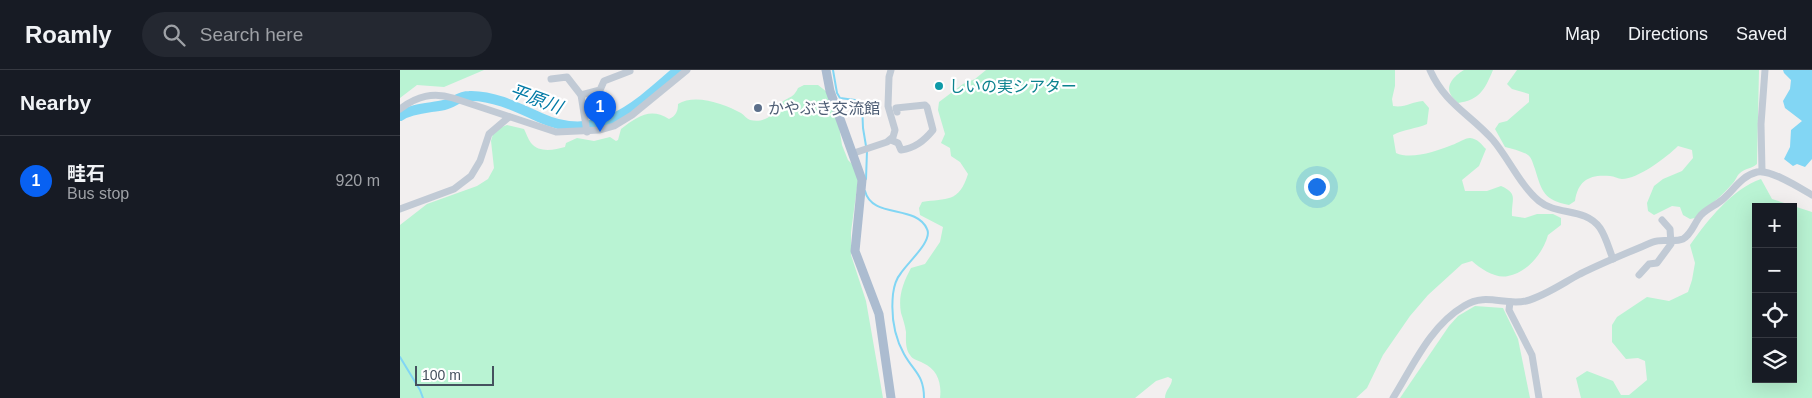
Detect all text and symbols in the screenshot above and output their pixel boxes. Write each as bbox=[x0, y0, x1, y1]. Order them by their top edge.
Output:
search box bbox=[142, 12, 492, 57]
text: Roamly bbox=[25, 21, 112, 48]
icon: search bbox=[160, 21, 188, 49]
text: Search here bbox=[200, 24, 303, 45]
text: Map bbox=[1565, 24, 1600, 44]
text: Directions bbox=[1628, 24, 1708, 44]
text: Saved bbox=[1736, 24, 1787, 44]
place label: しいの実シアター bbox=[949, 78, 1077, 95]
water label: 平原川 bbox=[507, 80, 567, 118]
marker: しいの実シアター bbox=[933, 80, 945, 92]
text: Nearby bbox=[20, 91, 91, 114]
pin: 1 bbox=[584, 91, 616, 132]
place label: かやぶき交流館 bbox=[768, 100, 880, 117]
marker: かやぶき交流館 bbox=[752, 102, 764, 114]
text: 畦石 bbox=[67, 163, 105, 184]
text: 1 bbox=[32, 172, 40, 189]
text: 920 m bbox=[336, 172, 380, 189]
your location bbox=[1304, 174, 1330, 200]
text: Bus stop bbox=[67, 185, 129, 202]
map controls bbox=[1752, 203, 1797, 383]
button: + bbox=[1752, 203, 1797, 248]
button: − bbox=[1752, 248, 1797, 293]
button: locate bbox=[1752, 293, 1797, 338]
button: layers bbox=[1752, 338, 1797, 383]
scale bar bbox=[415, 363, 494, 386]
text: 100 m bbox=[422, 367, 461, 383]

